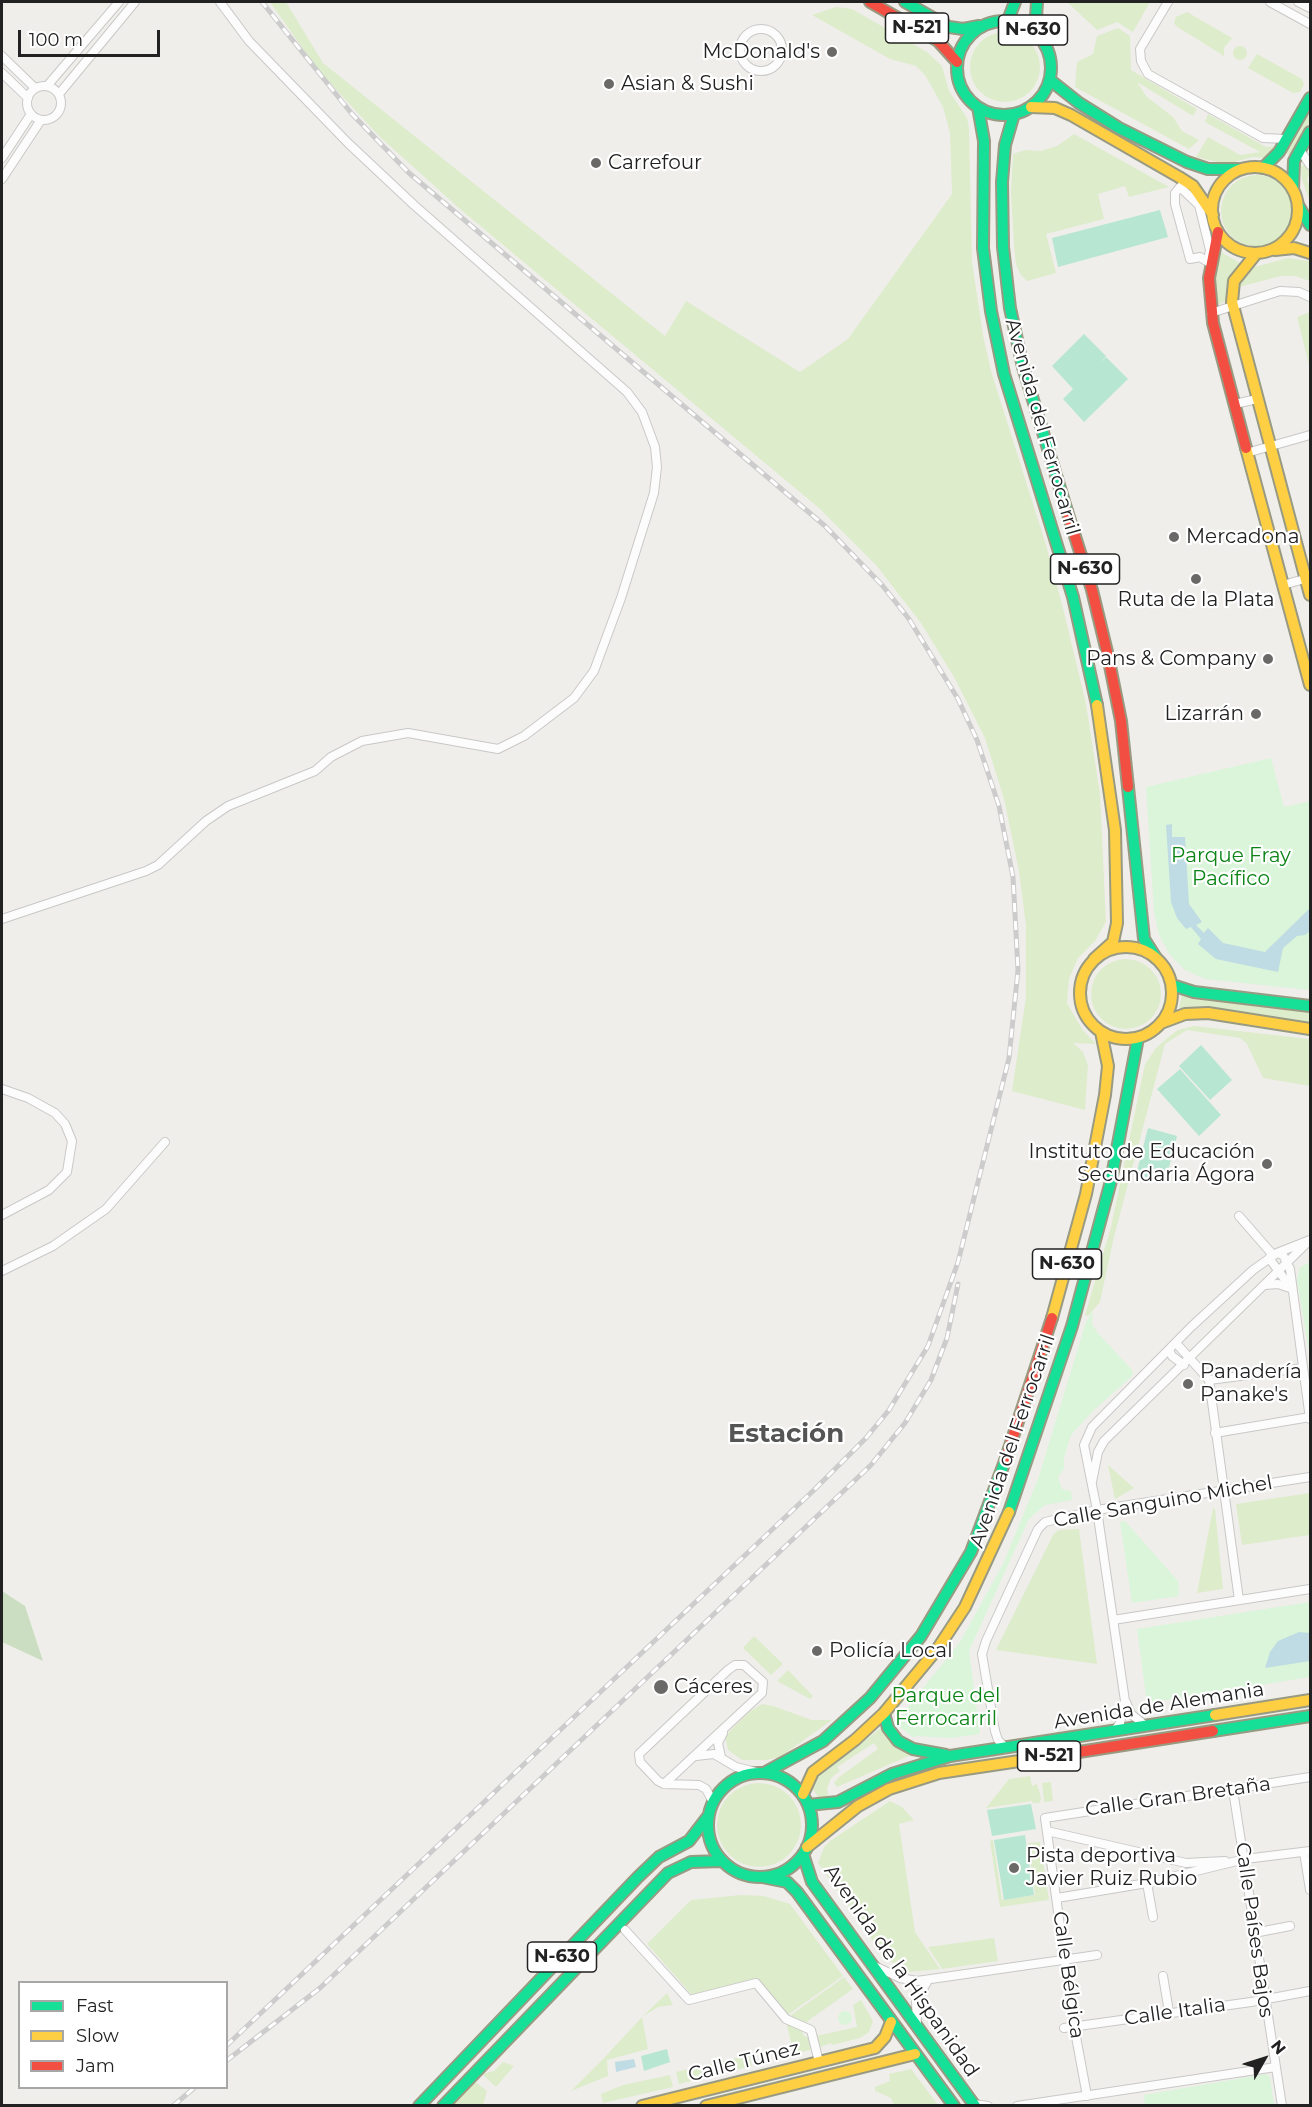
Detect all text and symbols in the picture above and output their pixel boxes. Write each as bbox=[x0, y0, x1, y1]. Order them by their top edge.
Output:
road number: N-521 bbox=[886, 13, 948, 43]
road number: N-630 bbox=[998, 15, 1068, 45]
scale bar bbox=[21, 18, 164, 56]
text: 100 m bbox=[29, 29, 83, 51]
place label: McDonald's bbox=[703, 40, 820, 64]
marker: McDonald's bbox=[825, 45, 839, 59]
place label: Asian & Sushi bbox=[621, 72, 754, 96]
marker: Asian & Sushi bbox=[602, 77, 616, 91]
place label: Carrefour bbox=[608, 151, 702, 175]
marker: Carrefour bbox=[589, 156, 603, 170]
street label: Avenida del Ferrocarril bbox=[1000, 316, 1084, 538]
place label: Mercadona bbox=[1186, 525, 1299, 549]
marker: Mercadona bbox=[1167, 530, 1181, 544]
road number: N-630 bbox=[1050, 554, 1120, 584]
marker: Ruta de la Plata bbox=[1189, 572, 1203, 586]
place label: Ruta de la Plata bbox=[1117, 588, 1275, 612]
place label: Pans & Company bbox=[1086, 647, 1256, 671]
marker: Pans & Company bbox=[1261, 652, 1275, 666]
place label: Lizarrán bbox=[1164, 702, 1244, 726]
marker: Lizarrán bbox=[1249, 707, 1263, 721]
park label: Parque Fray Pacífico bbox=[1171, 844, 1291, 891]
place label: Instituto de Educación Secundaria Ágora bbox=[1029, 1140, 1255, 1187]
marker: Instituto de Educación Secundaria Ágora bbox=[1260, 1157, 1274, 1171]
road number: N-630 bbox=[1032, 1249, 1102, 1279]
street label: Avenida del Ferrocarril bbox=[965, 1331, 1061, 1551]
place label: Panadería Panake's bbox=[1200, 1360, 1302, 1407]
marker: Panadería Panake's bbox=[1181, 1377, 1195, 1391]
district label: Estación bbox=[728, 1418, 844, 1450]
street label: Calle Sanguino Michel bbox=[1052, 1471, 1274, 1533]
place label: Policía Local bbox=[829, 1639, 953, 1663]
marker: Policía Local bbox=[810, 1644, 824, 1658]
place label: Cáceres bbox=[674, 1675, 753, 1699]
marker: Cáceres bbox=[652, 1678, 670, 1696]
street label: Avenida de Alemania bbox=[1052, 1678, 1266, 1734]
park label: Parque del Ferrocarril bbox=[892, 1684, 1000, 1731]
road number: N-521 bbox=[1018, 1741, 1080, 1771]
street label: Calle Gran Bretaña bbox=[1084, 1772, 1272, 1822]
street label: Calle Países Bajos bbox=[1230, 1841, 1278, 2019]
place label: Pista deportiva Javier Ruiz Rubio bbox=[1026, 1844, 1197, 1891]
street label: Avenida de la Hispanidad bbox=[818, 1860, 984, 2082]
marker: Pista deportiva Javier Ruiz Rubio bbox=[1007, 1861, 1021, 1875]
street label: Calle Bélgica bbox=[1047, 1910, 1089, 2040]
road number: N-630 bbox=[528, 1942, 596, 1972]
legend bbox=[18, 1981, 228, 2089]
street label: Calle Italia bbox=[1123, 1993, 1227, 2031]
text: Fast bbox=[76, 1995, 114, 2017]
text: Slow bbox=[76, 2025, 119, 2047]
north arrow bbox=[1234, 2029, 1294, 2089]
text: N bbox=[1267, 2036, 1290, 2058]
street label: Calle Túnez bbox=[686, 2037, 802, 2087]
text: Jam bbox=[76, 2055, 115, 2077]

